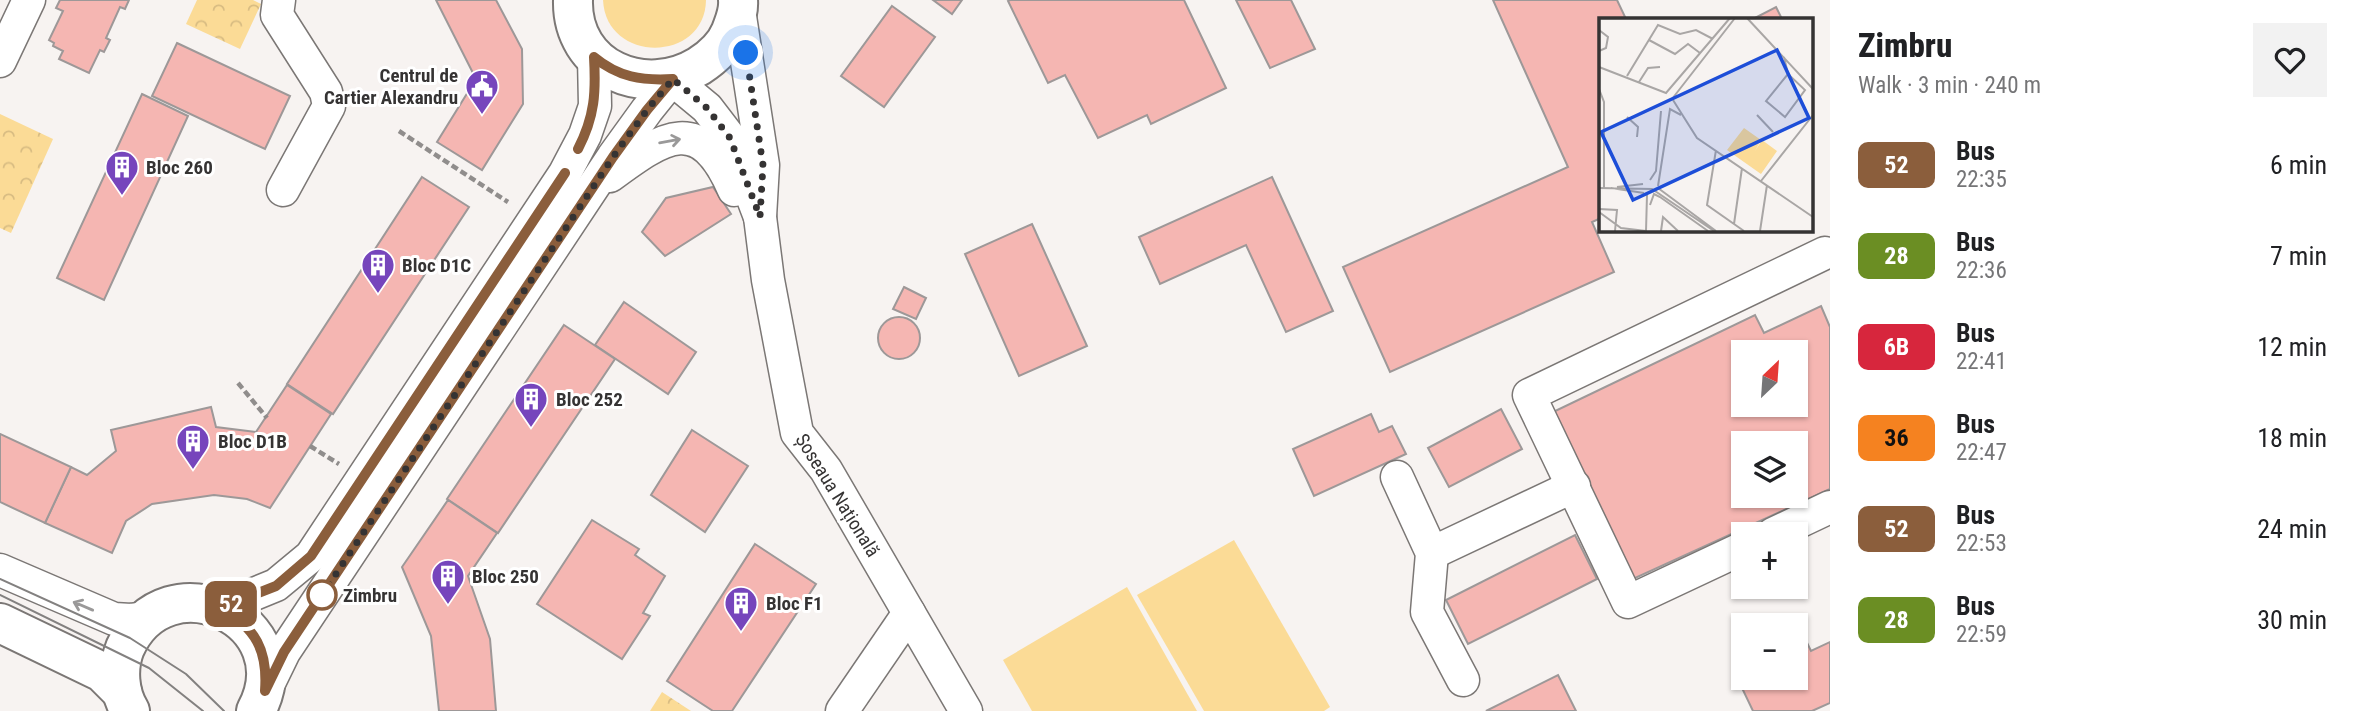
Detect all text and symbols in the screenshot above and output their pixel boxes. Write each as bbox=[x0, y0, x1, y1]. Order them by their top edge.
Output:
inset map bbox=[1599, 18, 1812, 231]
button: heart bbox=[2253, 23, 2327, 97]
text: Zimbru bbox=[1858, 26, 1952, 65]
your location bbox=[728, 35, 763, 70]
place label: Centrul de Cartier Alexandru bbox=[324, 64, 458, 109]
public building icon: Centrul de Cartier Alexandru bbox=[463, 67, 501, 116]
text: Walk · 3 min · 240 m bbox=[1858, 72, 2041, 99]
one-way arrow bbox=[658, 134, 681, 147]
text: Bus bbox=[1956, 136, 1995, 166]
building icon: Bloc 260 bbox=[103, 148, 141, 197]
text: 6 min bbox=[2270, 150, 2327, 180]
text: 52 bbox=[1884, 151, 1909, 179]
place label: Bloc 260 bbox=[146, 156, 213, 179]
text: 22:35 bbox=[1956, 166, 2007, 193]
text: Bus bbox=[1956, 227, 1995, 257]
text: 7 min bbox=[2270, 241, 2327, 271]
text: 28 bbox=[1884, 242, 1909, 270]
building icon: Bloc D1C bbox=[359, 246, 397, 295]
place label: Bloc D1C bbox=[402, 254, 471, 277]
text: 22:36 bbox=[1956, 257, 2007, 284]
text: Bus bbox=[1956, 318, 1995, 348]
text: 12 min bbox=[2257, 332, 2327, 362]
text: 6B bbox=[1884, 333, 1909, 361]
north arrow bbox=[1731, 340, 1808, 416]
map controls bbox=[1731, 340, 1808, 690]
text: 22:41 bbox=[1956, 348, 2007, 375]
building icon: Bloc 252 bbox=[512, 380, 550, 429]
place label: Bloc 252 bbox=[556, 388, 623, 411]
text: Bus bbox=[1956, 409, 1995, 439]
building icon: Bloc D1B bbox=[174, 422, 212, 471]
text: 18 min bbox=[2257, 423, 2327, 453]
text: 36 bbox=[1884, 424, 1909, 452]
street label: Șoseaua Națională bbox=[790, 429, 885, 561]
place label: Bloc D1B bbox=[218, 430, 287, 453]
button: layers bbox=[1731, 431, 1808, 508]
text: 22:47 bbox=[1956, 439, 2007, 466]
text: Bus bbox=[1956, 500, 1995, 530]
text: 24 min bbox=[2257, 514, 2327, 544]
text: 52 bbox=[1884, 515, 1909, 543]
button: + bbox=[1731, 522, 1808, 599]
text: 22:53 bbox=[1956, 530, 2007, 557]
building icon: Bloc 250 bbox=[429, 557, 467, 606]
place label: Bloc 250 bbox=[472, 565, 539, 588]
marker: Zimbru bbox=[307, 580, 337, 610]
line badge: 52 bbox=[200, 581, 262, 627]
place label: Zimbru bbox=[343, 584, 397, 607]
building icon: Bloc F1 bbox=[722, 584, 760, 633]
text: 52 bbox=[219, 590, 243, 618]
text: Bus bbox=[1956, 591, 1995, 621]
place label: Bloc F1 bbox=[766, 592, 823, 615]
one-way arrow bbox=[72, 598, 94, 611]
text: 30 min bbox=[2257, 605, 2327, 635]
text: 28 bbox=[1884, 606, 1909, 634]
button: − bbox=[1731, 613, 1808, 690]
text: 22:59 bbox=[1956, 621, 2007, 648]

